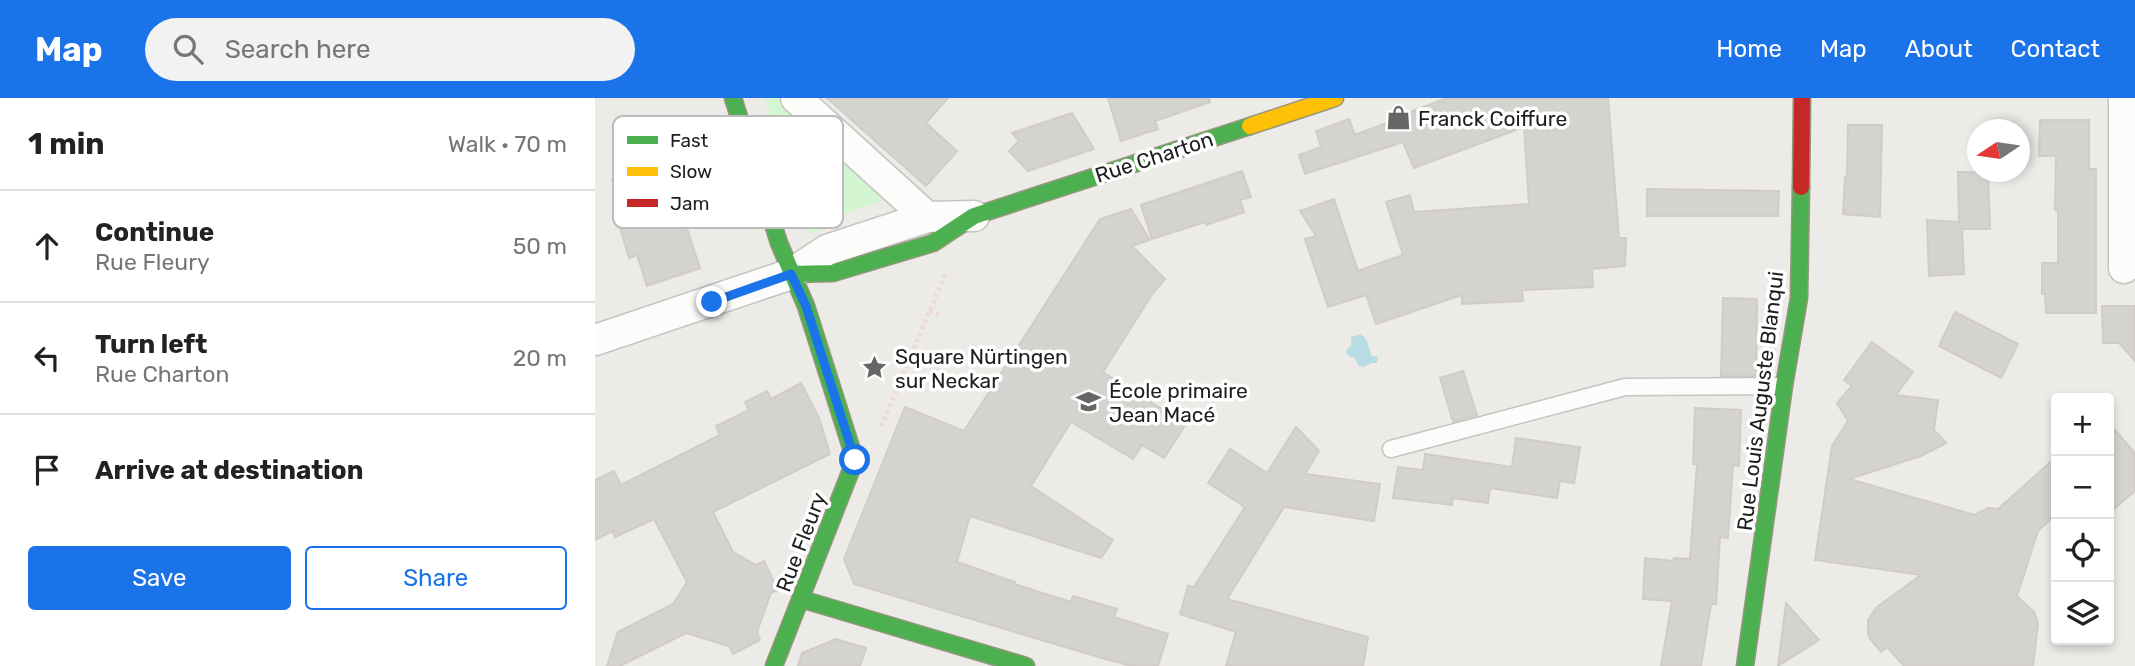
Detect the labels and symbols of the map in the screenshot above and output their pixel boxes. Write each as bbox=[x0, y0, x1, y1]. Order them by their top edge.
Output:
shop icon: Franck Coiffure bbox=[1384, 104, 1412, 132]
place label: Franck Coiffure bbox=[1418, 106, 1567, 131]
legend bbox=[613, 116, 843, 228]
north arrow bbox=[1967, 119, 2030, 182]
street label: Rue Charton bbox=[1092, 126, 1216, 188]
text: Fast bbox=[670, 129, 709, 152]
text: Slow bbox=[670, 160, 712, 183]
text: Jam bbox=[670, 192, 709, 215]
street label: Rue Louis Auguste Blanqui bbox=[1732, 270, 1788, 532]
route end bbox=[696, 286, 727, 317]
place label: Square Nürtingen sur Neckar bbox=[895, 344, 1068, 393]
place icon: Square Nürtingen sur Neckar bbox=[861, 354, 889, 382]
place label: École primaire Jean Macé bbox=[1109, 378, 1248, 427]
school or university icon: École primaire Jean Macé bbox=[1075, 388, 1103, 416]
route start bbox=[839, 444, 870, 475]
street label: Rue Fleury bbox=[771, 488, 832, 595]

